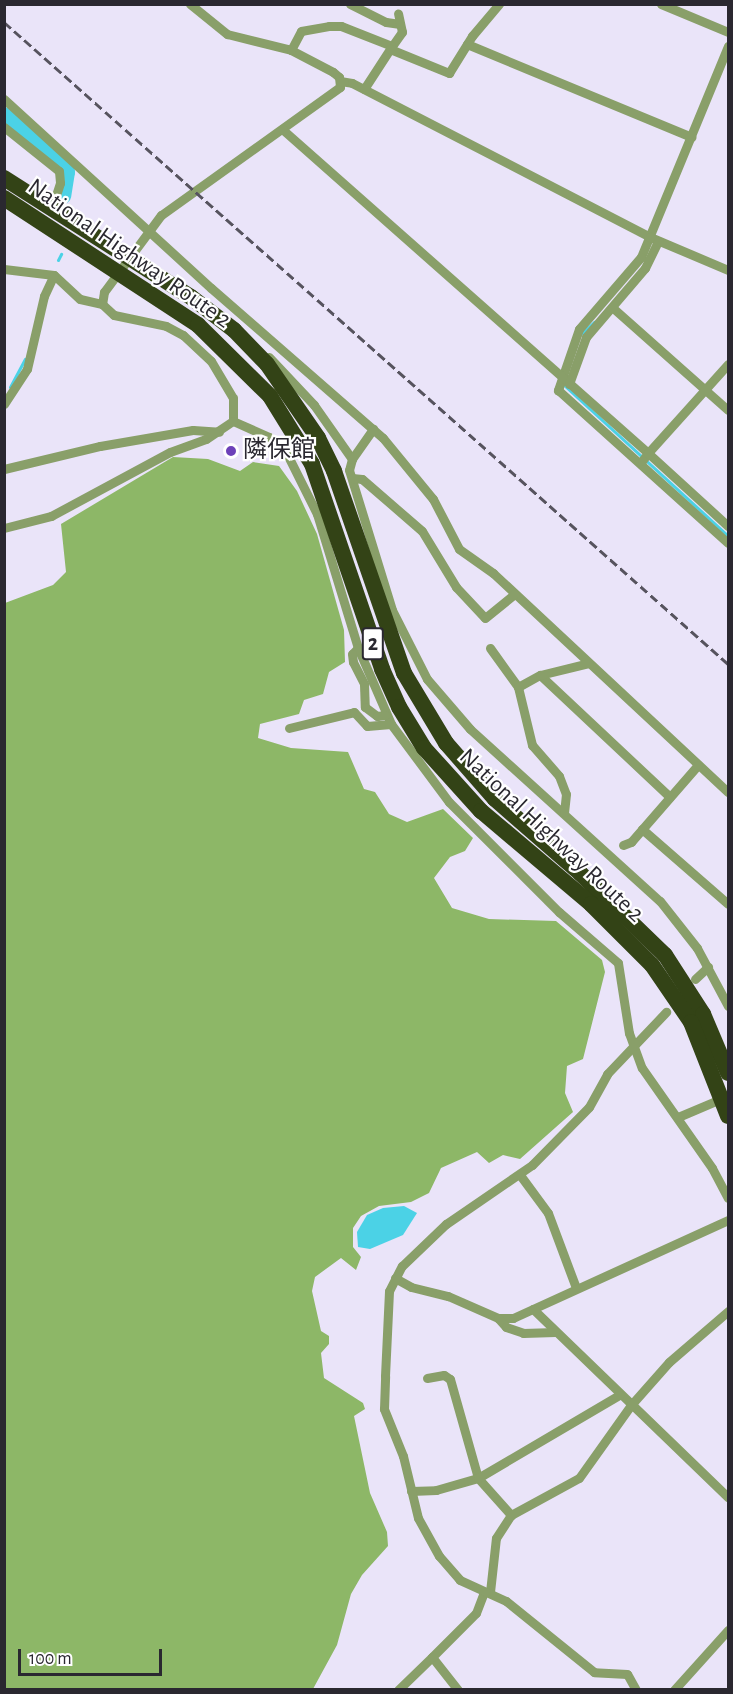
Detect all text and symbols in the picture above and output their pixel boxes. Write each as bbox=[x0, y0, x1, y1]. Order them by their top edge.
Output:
street label: National Highway Route 2 bbox=[22, 173, 236, 335]
place label: 隣保館 bbox=[243, 437, 315, 465]
marker: 隣保館 bbox=[224, 444, 238, 458]
road number: 2 bbox=[361, 625, 385, 663]
street label: National Highway Route 2 bbox=[453, 743, 649, 929]
scale bar bbox=[21, 1637, 165, 1675]
text: 100 m bbox=[29, 1650, 72, 1668]

